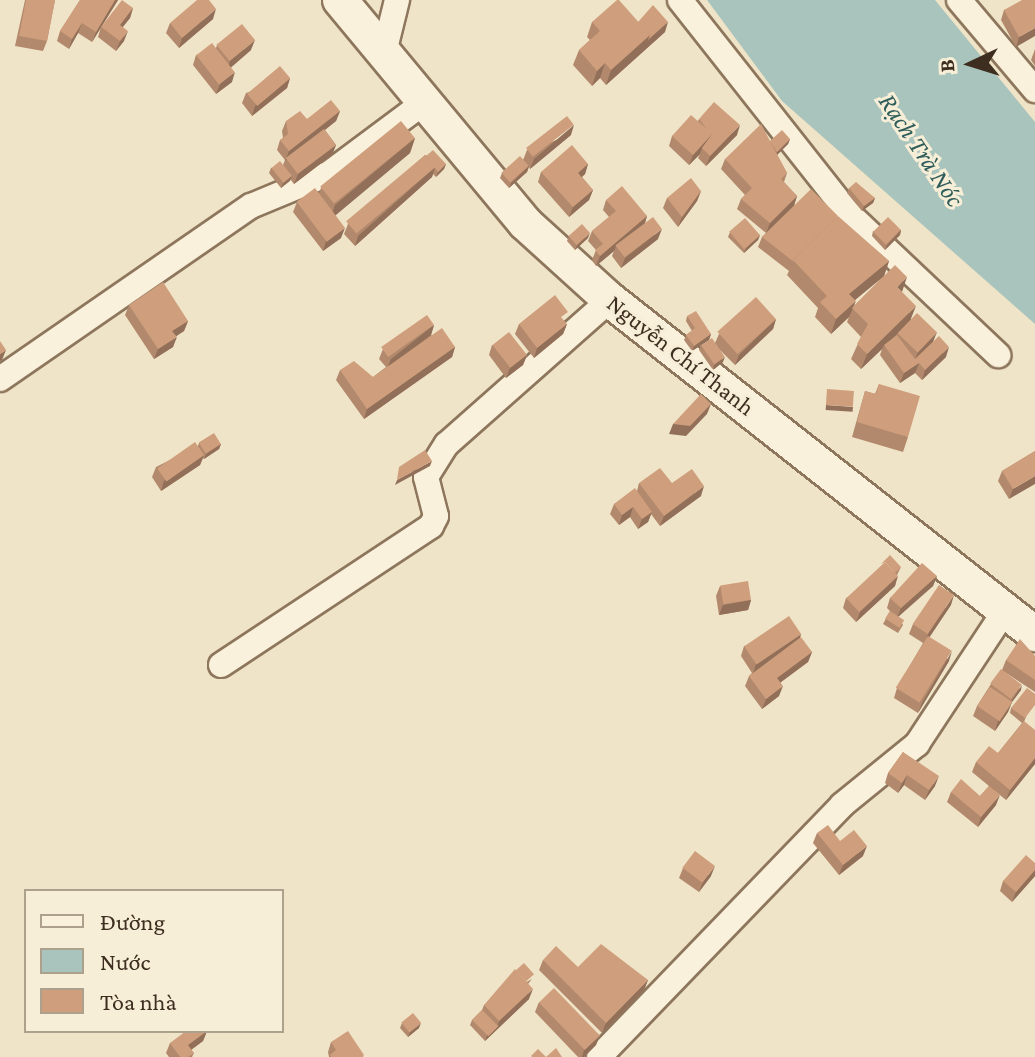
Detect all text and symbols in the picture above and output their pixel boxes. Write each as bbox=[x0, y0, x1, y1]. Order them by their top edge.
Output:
north arrow bbox=[931, 24, 1011, 104]
text: B bbox=[934, 58, 959, 73]
water label: Rạch Trà Nóc bbox=[872, 88, 970, 212]
street label: Nguyễn Chí Thanh bbox=[601, 288, 761, 422]
legend bbox=[24, 889, 284, 1033]
text: Đường bbox=[100, 908, 165, 935]
text: Nước bbox=[100, 948, 150, 975]
text: Tòa nhà bbox=[100, 988, 177, 1015]

